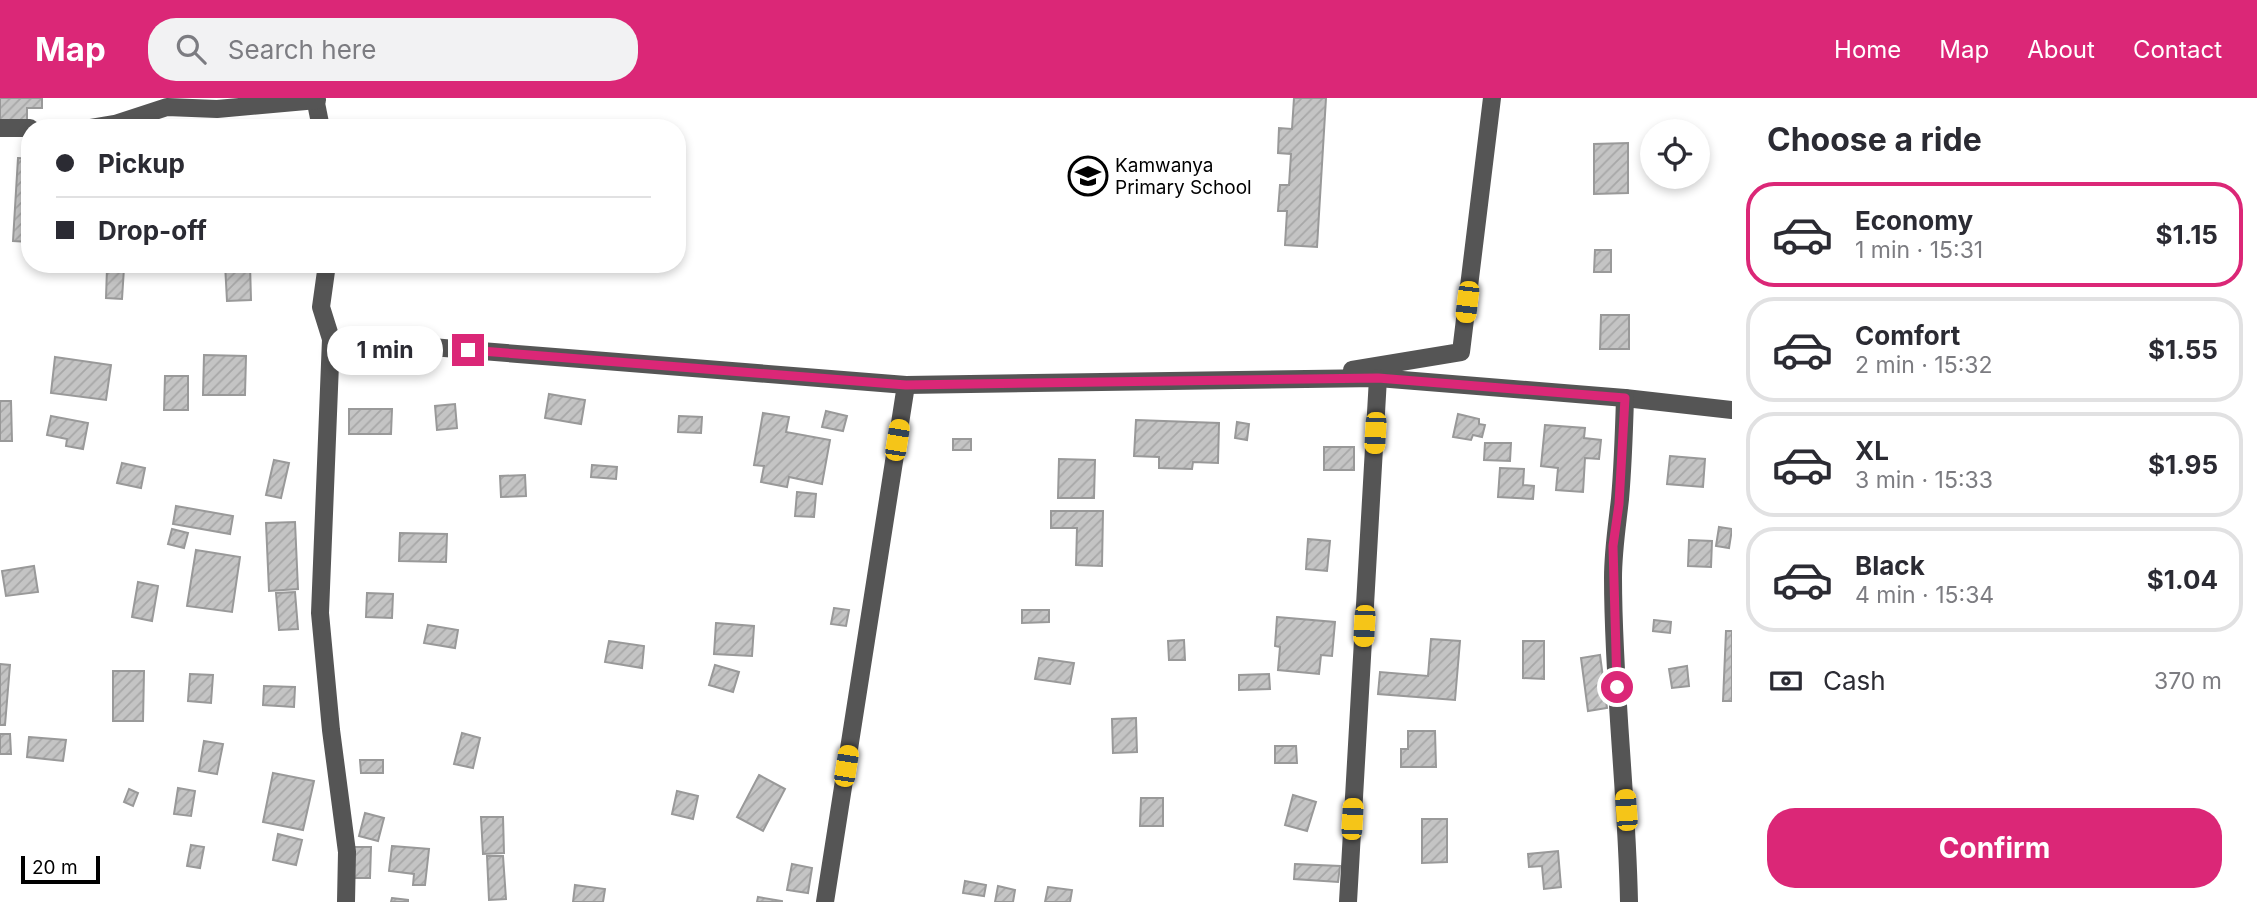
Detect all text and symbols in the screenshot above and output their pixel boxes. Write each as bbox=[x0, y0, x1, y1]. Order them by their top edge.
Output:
search box bbox=[148, 18, 638, 81]
text: Map bbox=[35, 29, 106, 69]
icon: search bbox=[172, 30, 210, 68]
text: Search here bbox=[228, 34, 376, 65]
text: Home bbox=[1834, 35, 1901, 64]
text: Map bbox=[1939, 35, 1989, 64]
text: About bbox=[2027, 35, 2095, 64]
text: Contact bbox=[2133, 35, 2222, 64]
map controls bbox=[1640, 119, 1710, 189]
button: locate bbox=[1640, 119, 1710, 189]
text: Choose a ride bbox=[1767, 120, 1982, 159]
text: Pickup bbox=[98, 148, 185, 179]
place label: Kamwanya Primary School bbox=[1115, 154, 1252, 199]
school or university icon: Kamwanya Primary School bbox=[1067, 155, 1109, 197]
icon: car bbox=[1771, 203, 1834, 266]
text: Economy bbox=[1855, 205, 1973, 236]
text: Drop-off bbox=[98, 215, 207, 246]
text: $1.15 bbox=[2156, 219, 2218, 250]
text: 1 min · 15:31 bbox=[1855, 236, 1983, 264]
car bbox=[1455, 280, 1480, 324]
icon: car bbox=[1771, 318, 1834, 381]
text: Comfort bbox=[1855, 320, 1960, 351]
callout: 1 min bbox=[328, 326, 444, 374]
route end bbox=[452, 334, 484, 366]
text: $1.55 bbox=[2148, 334, 2218, 365]
text: 1 min bbox=[357, 336, 413, 364]
text: 2 min · 15:32 bbox=[1855, 351, 1993, 379]
car bbox=[1364, 411, 1387, 455]
car bbox=[884, 418, 911, 462]
icon: car bbox=[1771, 433, 1834, 496]
text: XL bbox=[1855, 435, 1889, 466]
text: $1.95 bbox=[2148, 449, 2218, 480]
text: 3 min · 15:33 bbox=[1855, 466, 1993, 494]
icon: car bbox=[1771, 548, 1834, 611]
text: Black bbox=[1855, 550, 1925, 581]
text: $1.04 bbox=[2147, 564, 2218, 595]
text: 4 min · 15:34 bbox=[1855, 581, 1994, 609]
car bbox=[1353, 604, 1376, 648]
icon: cash bbox=[1767, 662, 1805, 700]
text: Cash bbox=[1823, 665, 1886, 696]
text: 370 m bbox=[2154, 667, 2222, 695]
route start bbox=[1601, 671, 1633, 703]
car bbox=[833, 744, 860, 788]
car bbox=[1615, 788, 1638, 832]
car bbox=[1341, 797, 1364, 841]
button: Confirm bbox=[1767, 808, 2222, 888]
scale bar bbox=[21, 853, 100, 885]
text: 20 m bbox=[32, 856, 78, 879]

